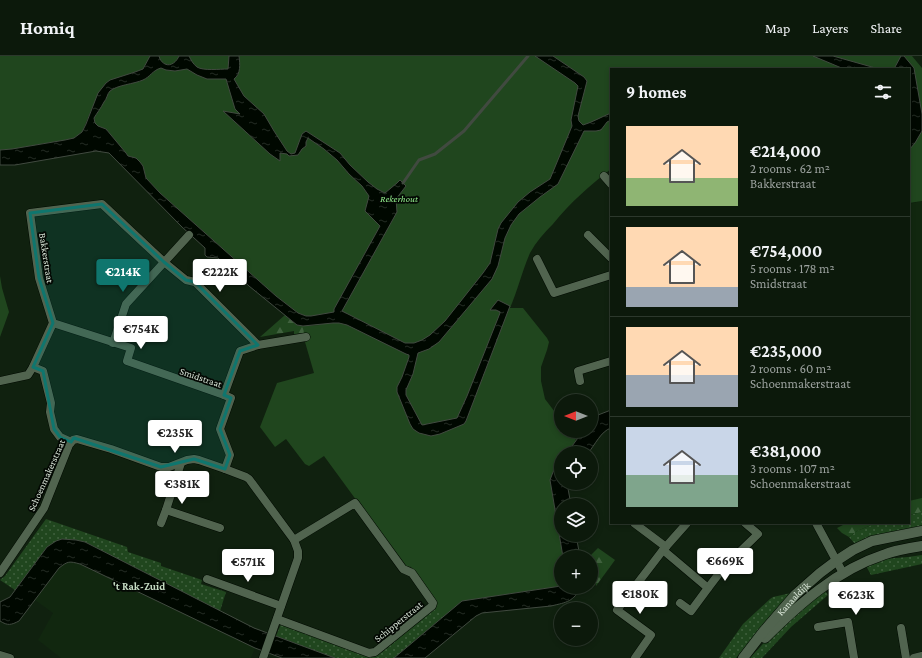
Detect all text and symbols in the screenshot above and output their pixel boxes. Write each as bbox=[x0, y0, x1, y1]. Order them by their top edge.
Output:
text: Homiq bbox=[20, 17, 75, 38]
text: Map bbox=[765, 20, 790, 36]
text: Layers bbox=[812, 20, 849, 36]
text: Share bbox=[871, 20, 902, 36]
icon: filters bbox=[872, 81, 894, 103]
text: 9 homes bbox=[626, 83, 686, 102]
icon: home bbox=[658, 142, 706, 190]
text: €214,000 bbox=[750, 142, 821, 161]
text: 2 rooms · 62 m² bbox=[750, 161, 830, 176]
text: Bakkerstraat bbox=[750, 176, 816, 191]
park label: Rekerhout bbox=[380, 193, 419, 204]
street label: Bakkerstraat bbox=[37, 232, 56, 285]
text: €754,000 bbox=[750, 242, 822, 261]
icon: home bbox=[658, 243, 706, 291]
pin: €214K bbox=[95, 259, 151, 293]
pin: €222K bbox=[192, 259, 248, 293]
text: 5 rooms · 178 m² bbox=[750, 261, 835, 276]
text: €214K bbox=[105, 264, 141, 279]
text: €222K bbox=[202, 264, 238, 279]
text: Smidstraat bbox=[750, 276, 807, 291]
pin: €754K bbox=[113, 316, 169, 350]
text: €754K bbox=[123, 321, 159, 336]
text: €235,000 bbox=[750, 342, 822, 361]
icon: home bbox=[658, 343, 706, 391]
text: 2 rooms · 60 m² bbox=[750, 361, 831, 376]
street label: Smidstraat bbox=[178, 365, 224, 390]
text: Schoenmakerstraat bbox=[750, 376, 850, 391]
north arrow bbox=[554, 394, 598, 438]
map controls bbox=[554, 394, 598, 646]
pin: €235K bbox=[147, 420, 203, 454]
text: €235K bbox=[157, 425, 193, 440]
street label: Schoenmakerstraat bbox=[26, 437, 67, 513]
text: €381,000 bbox=[750, 442, 821, 461]
icon: home bbox=[658, 443, 706, 491]
button: locate bbox=[554, 446, 598, 490]
text: 3 rooms · 107 m² bbox=[750, 461, 835, 476]
pin: €381K bbox=[154, 471, 210, 505]
text: €381K bbox=[164, 476, 200, 491]
text: Schoenmakerstraat bbox=[750, 476, 850, 491]
button: layers bbox=[554, 498, 598, 542]
pin: €669K bbox=[697, 548, 753, 582]
pin: €571K bbox=[220, 549, 276, 583]
button: + bbox=[554, 550, 598, 594]
text: €669K bbox=[706, 553, 744, 568]
text: €571K bbox=[231, 554, 265, 569]
street label: Kanaaldijk bbox=[775, 579, 812, 618]
district label: 't Rak-Zuid bbox=[113, 580, 165, 592]
pin: €180K bbox=[612, 581, 668, 615]
pin: €623K bbox=[828, 582, 884, 616]
text: €180K bbox=[621, 586, 659, 601]
text: €623K bbox=[838, 587, 874, 602]
street label: Schipperstraat bbox=[372, 598, 425, 644]
button: − bbox=[554, 602, 598, 646]

